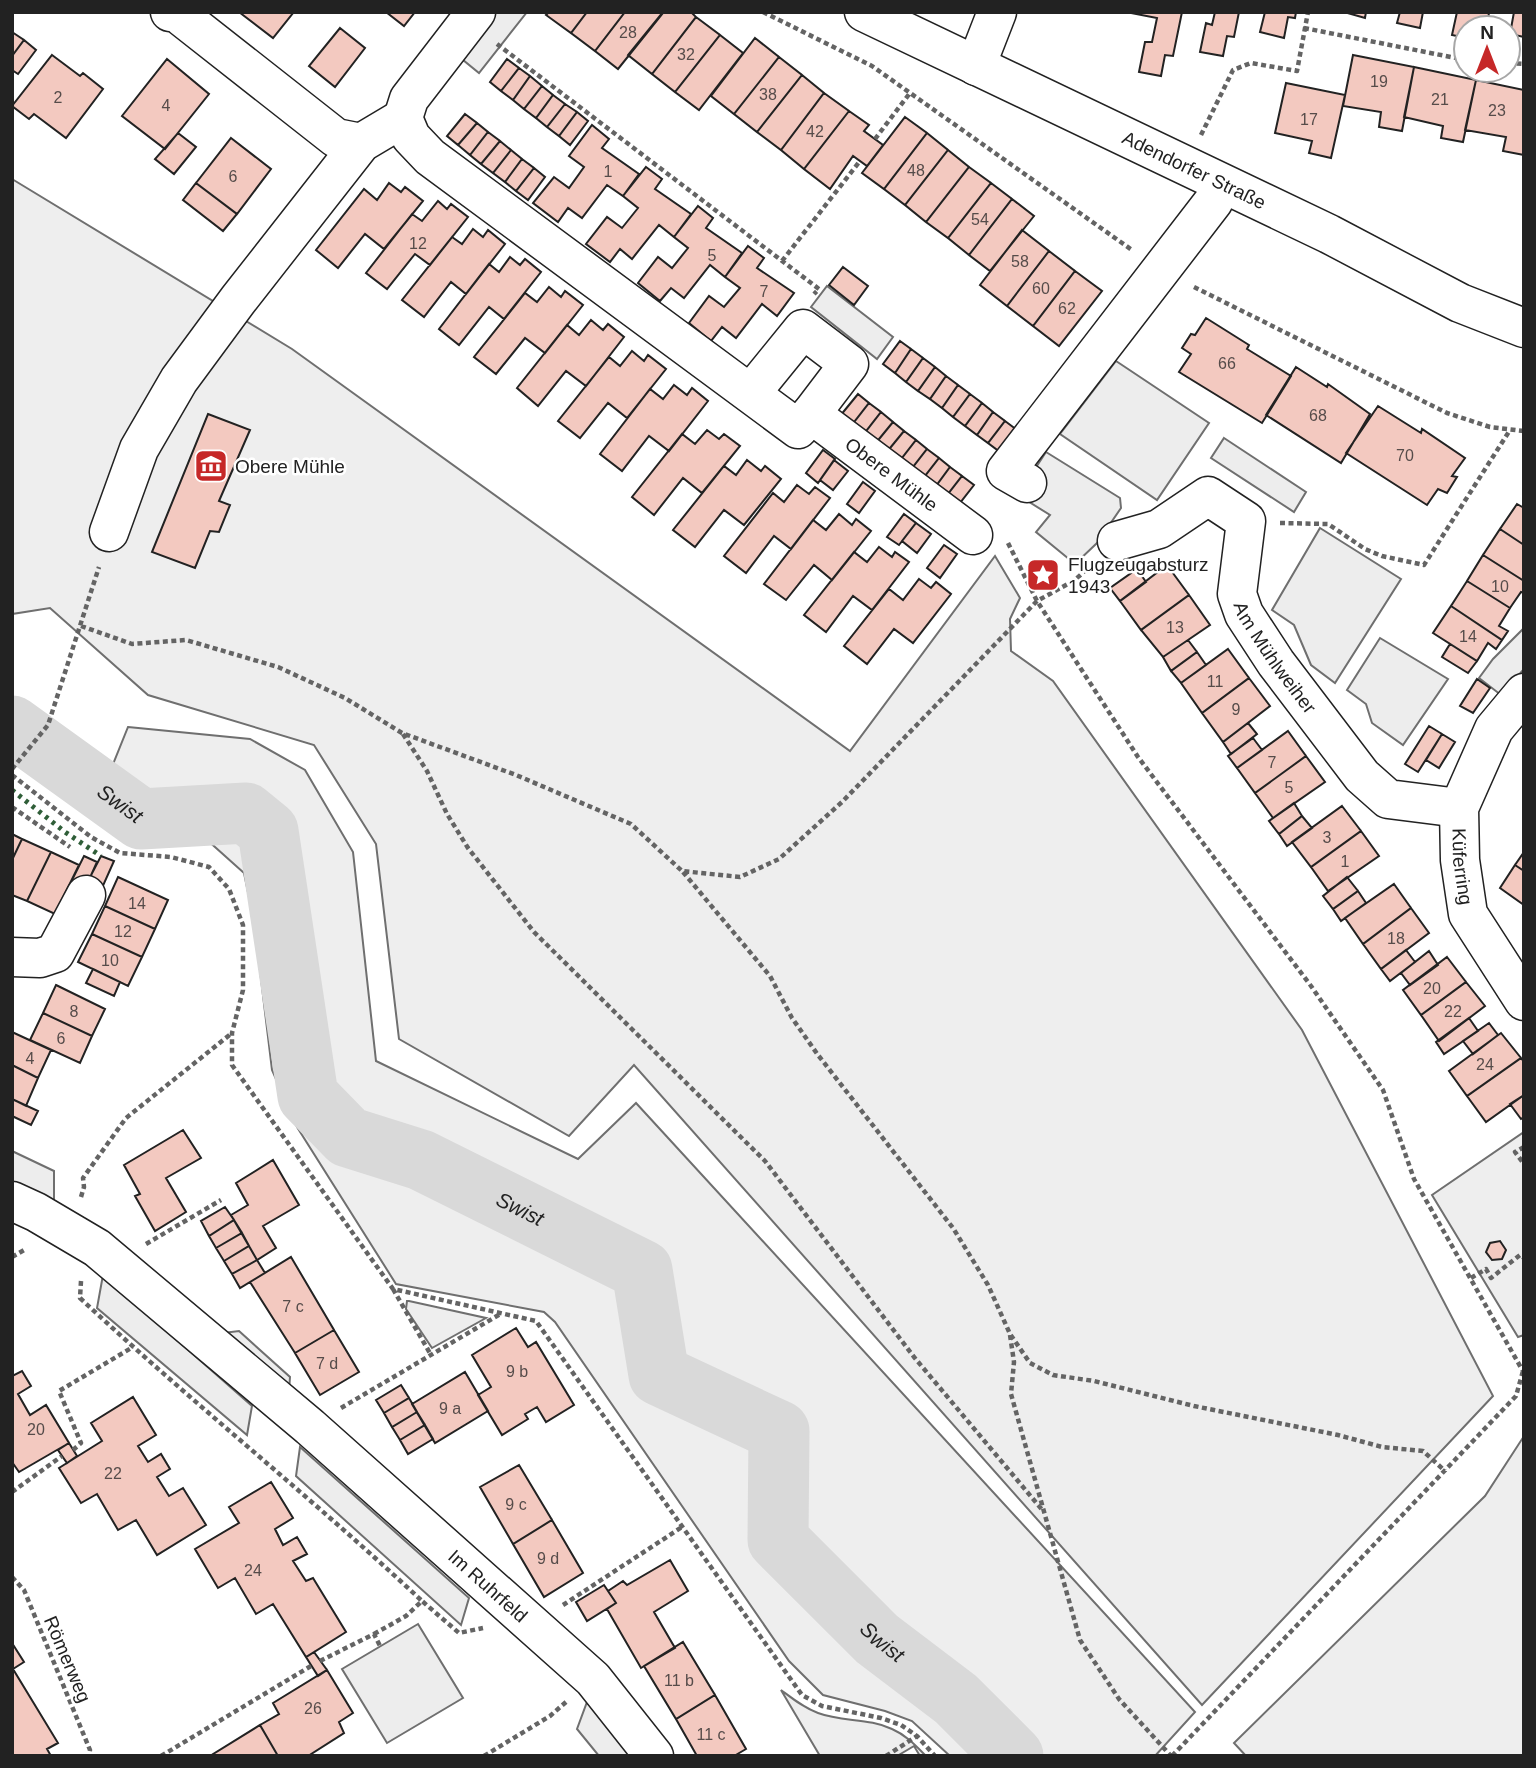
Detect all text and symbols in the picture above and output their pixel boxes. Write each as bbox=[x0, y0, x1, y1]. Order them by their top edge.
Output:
north arrow bbox=[1452, 14, 1522, 84]
text: N bbox=[1480, 22, 1494, 43]
house number: 28 bbox=[619, 24, 637, 41]
house number: 32 bbox=[677, 46, 695, 63]
house number: 19 bbox=[1370, 73, 1388, 90]
house number: 38 bbox=[759, 86, 777, 103]
house number: 2 bbox=[54, 89, 63, 106]
house number: 21 bbox=[1431, 91, 1449, 108]
house number: 4 bbox=[162, 97, 171, 114]
house number: 23 bbox=[1488, 102, 1506, 119]
house number: 17 bbox=[1300, 111, 1318, 128]
house number: 42 bbox=[806, 123, 824, 140]
street label: Adendorfer Straße bbox=[1119, 127, 1269, 213]
house number: 48 bbox=[907, 162, 925, 179]
house number: 1 bbox=[604, 163, 613, 180]
house number: 6 bbox=[229, 168, 238, 185]
house number: 54 bbox=[971, 211, 989, 228]
house number: 12 bbox=[409, 235, 427, 252]
house number: 5 bbox=[708, 247, 717, 264]
house number: 58 bbox=[1011, 253, 1029, 270]
house number: 60 bbox=[1032, 280, 1050, 297]
house number: 7 bbox=[760, 283, 769, 300]
house number: 62 bbox=[1058, 300, 1076, 317]
house number: 66 bbox=[1218, 355, 1236, 372]
house number: 68 bbox=[1309, 407, 1327, 424]
street label: Obere Mühle bbox=[841, 433, 942, 516]
museum icon: Obere Mühle bbox=[192, 447, 230, 485]
house number: 70 bbox=[1396, 447, 1414, 464]
place label: Obere Mühle bbox=[235, 456, 345, 477]
place label: Flugzeugabsturz 1943 bbox=[1068, 554, 1208, 597]
place icon: Flugzeugabsturz 1943 bbox=[1024, 556, 1062, 594]
house number: 10 bbox=[1491, 578, 1509, 595]
street label: Am Mühlweiher bbox=[1229, 599, 1321, 718]
house number: 13 bbox=[1166, 619, 1184, 636]
house number: 14 bbox=[1459, 628, 1477, 645]
house number: 11 bbox=[1207, 673, 1223, 690]
house number: 9 bbox=[1232, 701, 1241, 718]
house number: 7 bbox=[1268, 754, 1277, 771]
water label: Swist bbox=[93, 779, 148, 828]
house number: 5 bbox=[1285, 779, 1294, 796]
street label: Küferring bbox=[1448, 828, 1477, 906]
house number: 3 bbox=[1323, 829, 1332, 846]
house number: 1 bbox=[1341, 853, 1350, 870]
house number: 14 bbox=[128, 895, 146, 912]
house number: 12 bbox=[114, 923, 132, 940]
house number: 18 bbox=[1387, 930, 1405, 947]
house number: 10 bbox=[101, 952, 119, 969]
house number: 20 bbox=[1423, 980, 1441, 997]
house number: 8 bbox=[70, 1003, 79, 1020]
house number: 22 bbox=[1444, 1003, 1462, 1020]
house number: 6 bbox=[57, 1030, 66, 1047]
house number: 4 bbox=[26, 1050, 35, 1067]
house number: 24 bbox=[1476, 1056, 1494, 1073]
water label: Swist bbox=[493, 1187, 549, 1231]
house number: 7 c bbox=[282, 1298, 304, 1315]
house number: 7 d bbox=[316, 1355, 338, 1372]
house number: 9 b bbox=[506, 1363, 528, 1380]
house number: 9 a bbox=[439, 1400, 461, 1417]
house number: 20 bbox=[27, 1421, 45, 1438]
house number: 22 bbox=[104, 1465, 122, 1482]
house number: 9 c bbox=[505, 1496, 527, 1513]
street label: Im Ruhrfeld bbox=[444, 1545, 531, 1627]
house number: 9 d bbox=[537, 1550, 559, 1567]
house number: 24 bbox=[244, 1562, 262, 1579]
street label: Römerweg bbox=[40, 1613, 95, 1706]
water label: Swist bbox=[856, 1617, 910, 1667]
house number: 11 b bbox=[664, 1672, 694, 1689]
house number: 26 bbox=[304, 1700, 322, 1717]
house number: 11 c bbox=[696, 1726, 726, 1743]

